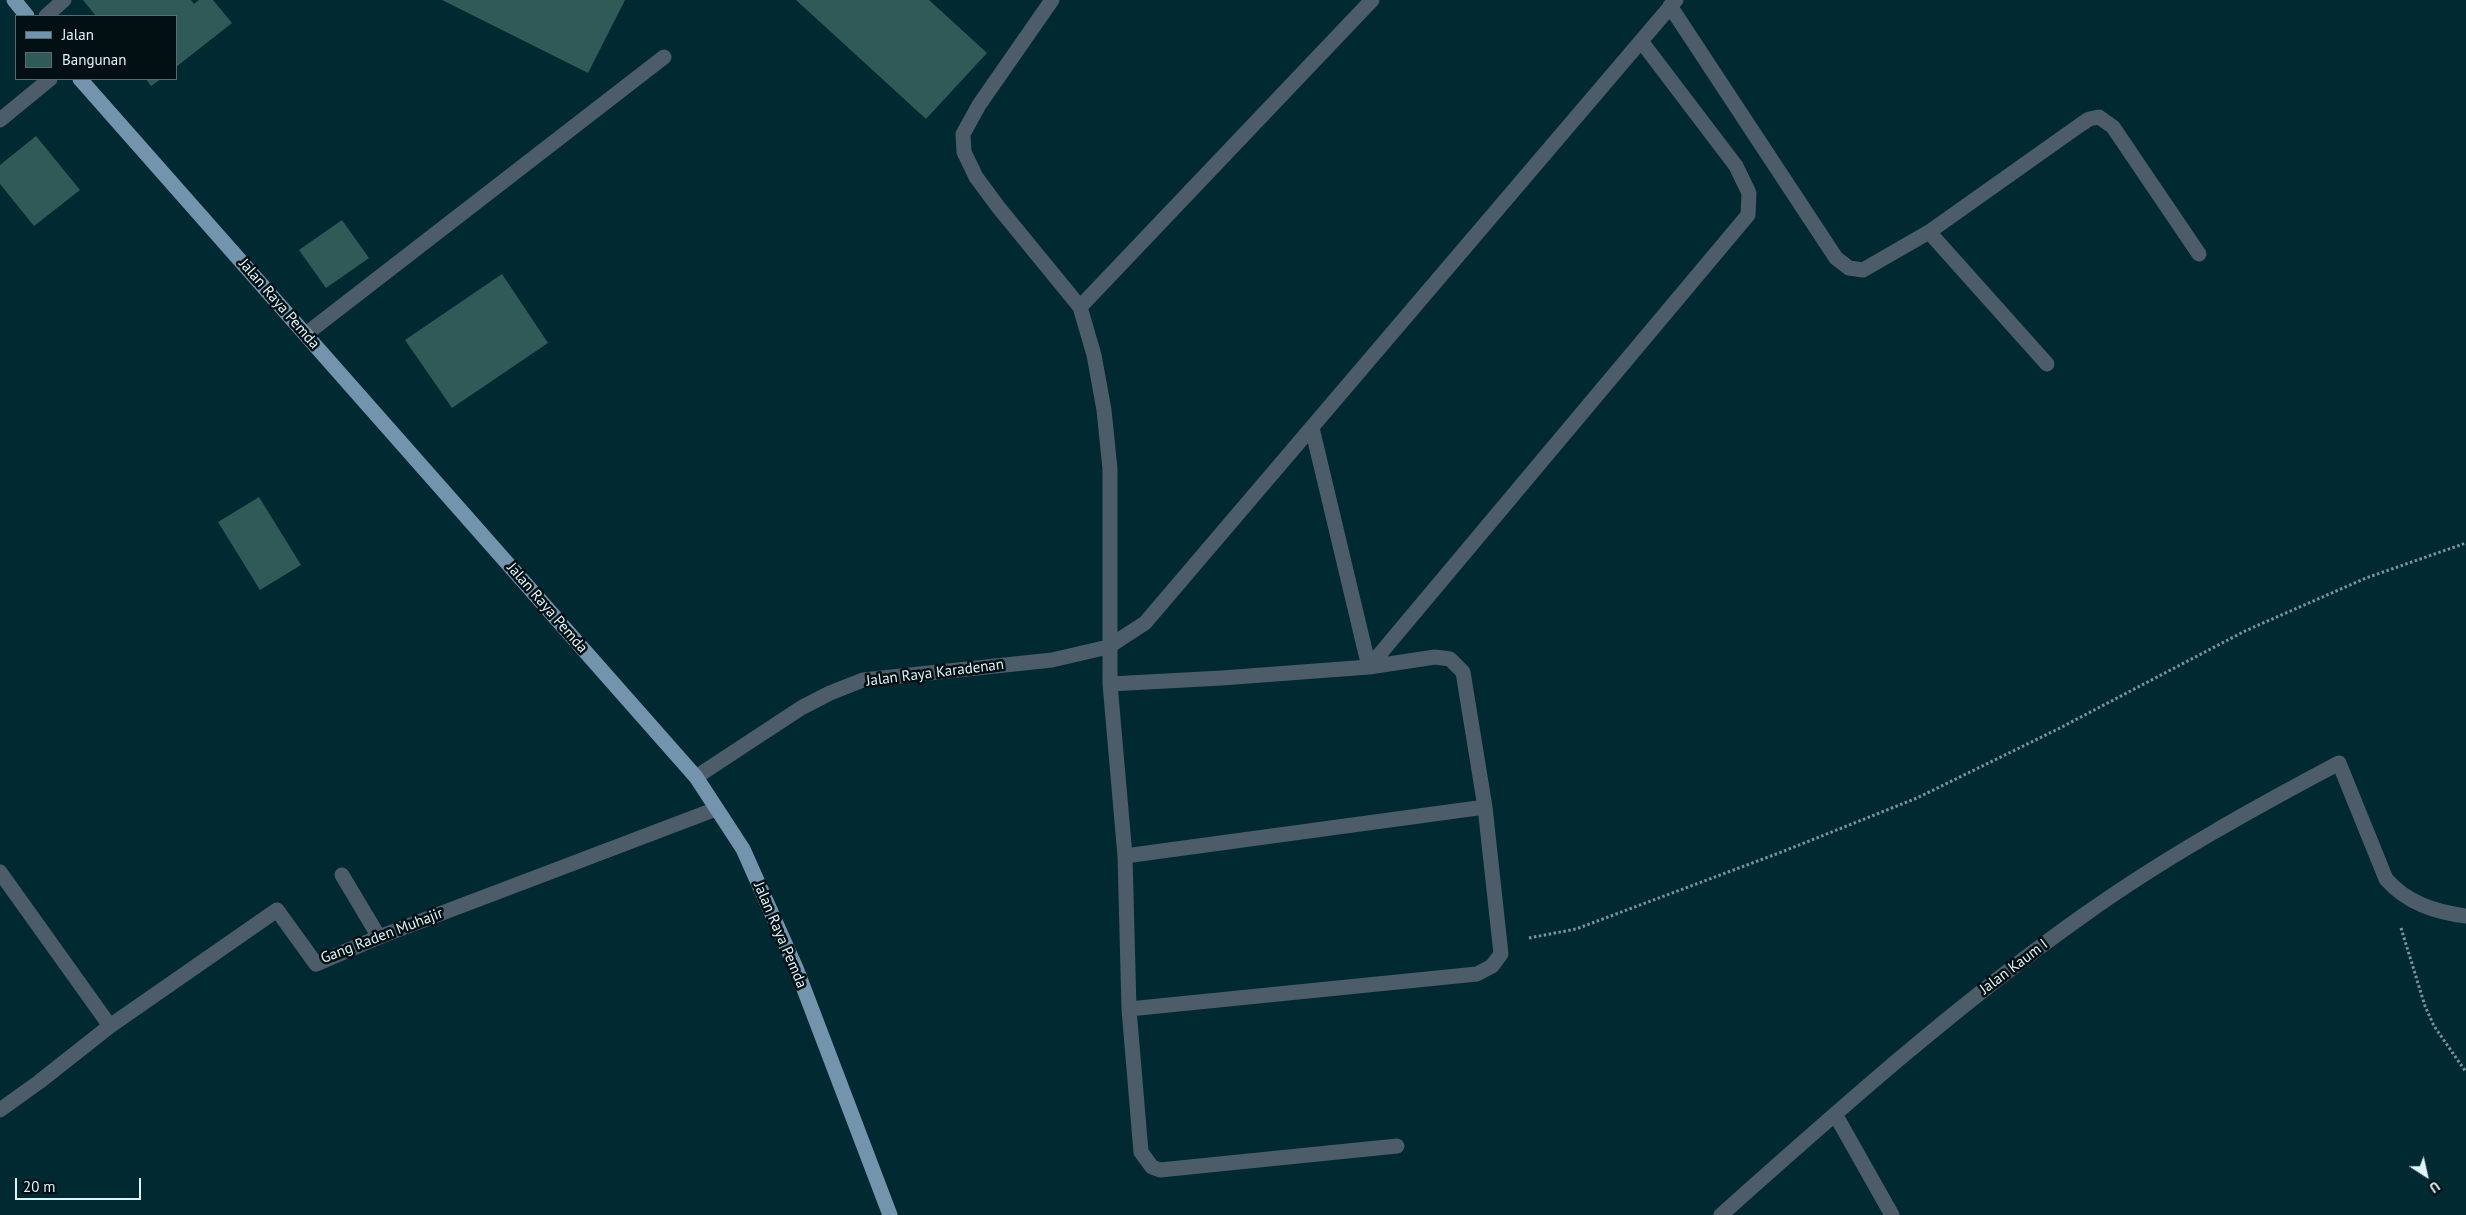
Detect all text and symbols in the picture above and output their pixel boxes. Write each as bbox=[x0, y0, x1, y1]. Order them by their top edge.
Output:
legend bbox=[15, 15, 178, 80]
text: Jalan bbox=[62, 25, 94, 44]
text: Bangunan bbox=[62, 50, 126, 69]
street label: Jalan Raya Pemda bbox=[235, 255, 323, 353]
street label: Jalan Raya Pemda bbox=[503, 559, 591, 657]
street label: Jalan Raya Karadenan bbox=[865, 656, 1005, 690]
street label: Jalan Raya Pemda bbox=[750, 879, 810, 991]
street label: Gang Raden Muhajir bbox=[318, 904, 446, 968]
street label: Jalan Kaum I bbox=[1976, 936, 2052, 998]
north arrow bbox=[2401, 1150, 2451, 1200]
scale bar bbox=[18, 1168, 144, 1200]
text: 20 m bbox=[23, 1177, 56, 1196]
text: U bbox=[2426, 1177, 2443, 1197]

